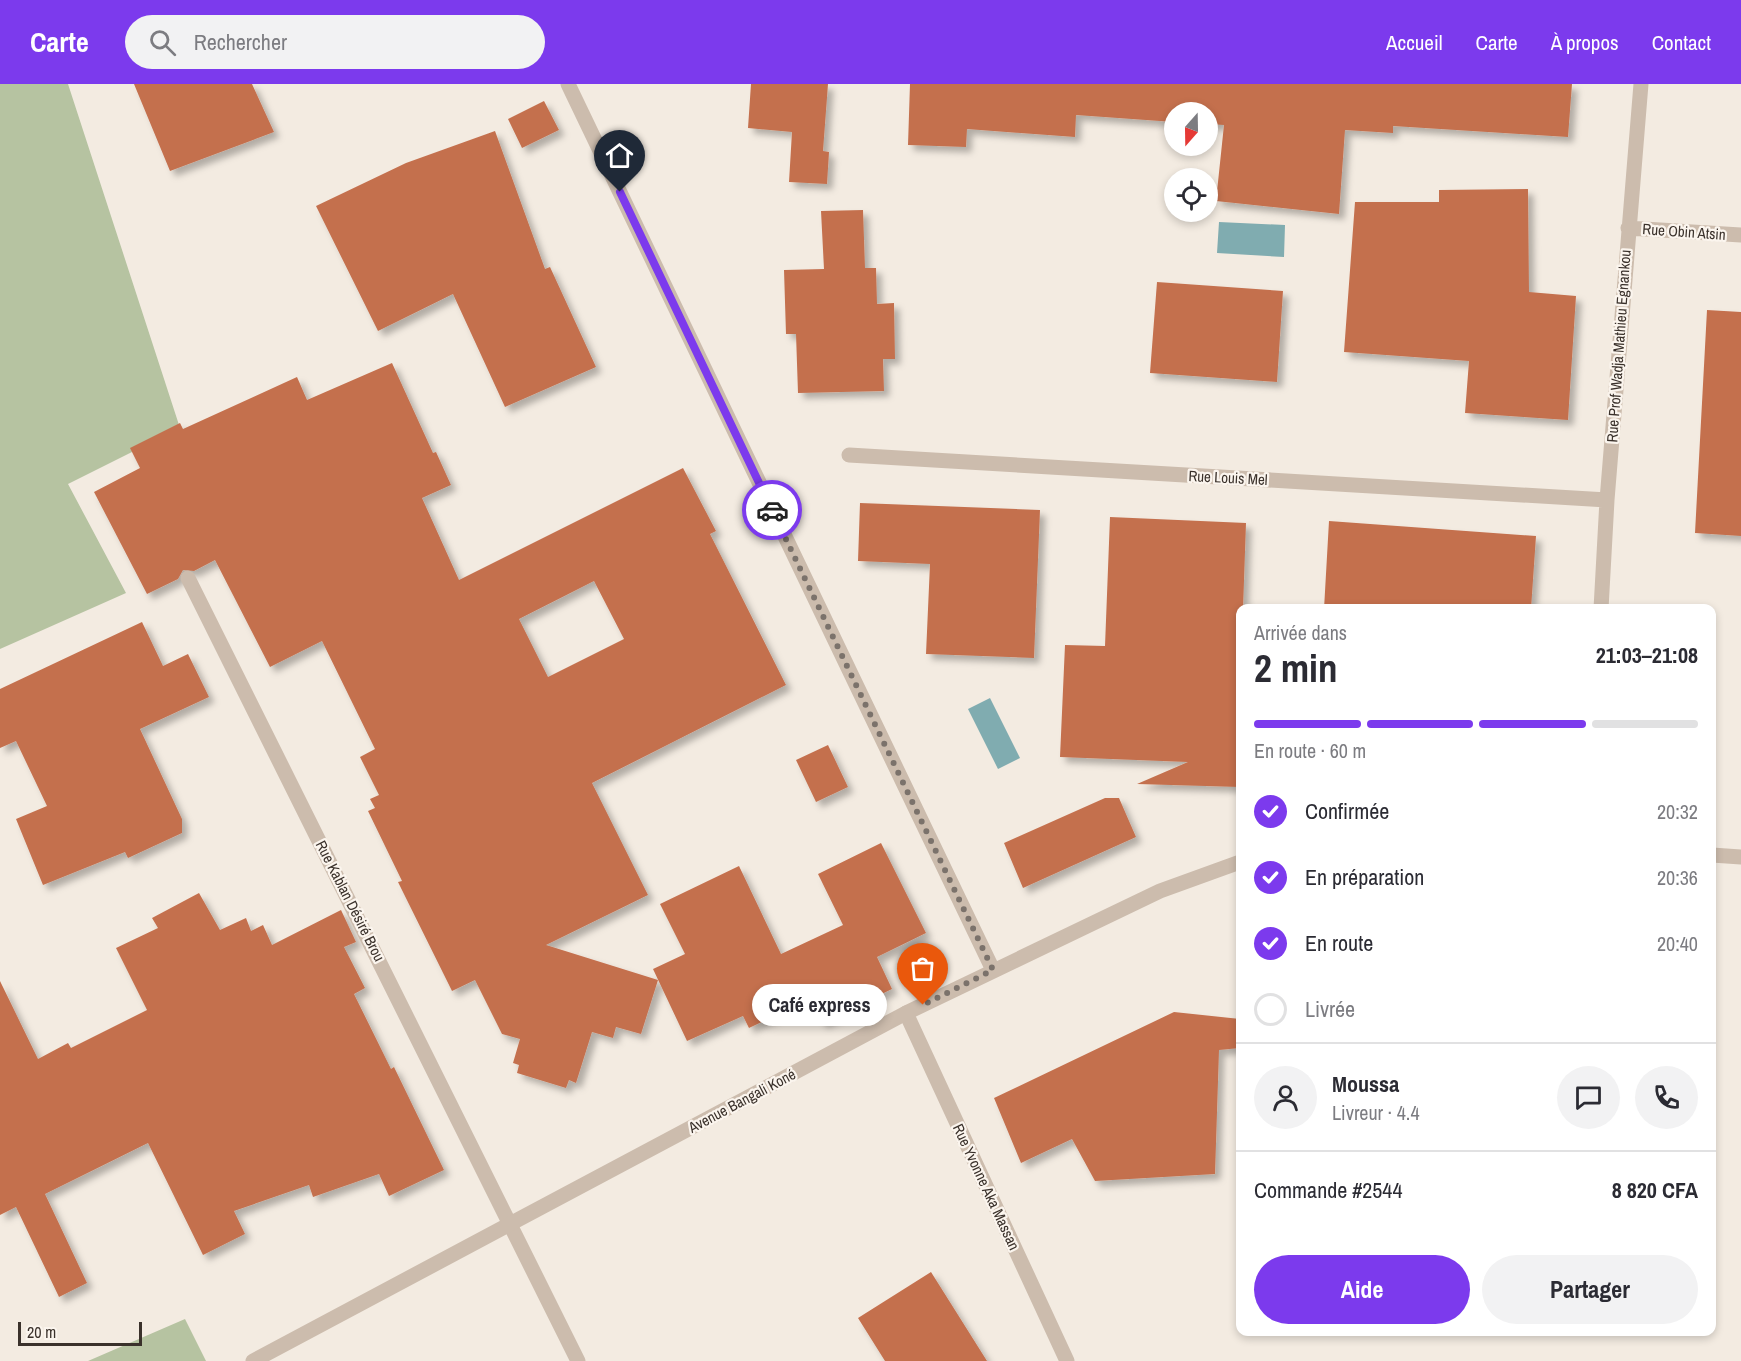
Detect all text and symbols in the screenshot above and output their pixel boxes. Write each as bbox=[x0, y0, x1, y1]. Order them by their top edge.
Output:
search box bbox=[125, 15, 545, 69]
text: Carte bbox=[30, 23, 89, 61]
icon: search bbox=[146, 26, 179, 59]
text: Rechercher bbox=[194, 27, 287, 57]
text: Accueil bbox=[1386, 28, 1443, 57]
text: Carte bbox=[1476, 28, 1518, 57]
text: À propos bbox=[1551, 28, 1619, 57]
text: Contact bbox=[1652, 28, 1711, 57]
north arrow bbox=[1164, 102, 1218, 156]
map controls bbox=[1164, 102, 1218, 222]
pin bbox=[594, 130, 645, 192]
icon: home bbox=[603, 139, 636, 172]
button: locate bbox=[1164, 168, 1218, 222]
street label: Rue Obin Atsin bbox=[1642, 218, 1726, 245]
street label: Rue Prof Wadja Mathieu Egnankou bbox=[1601, 249, 1636, 443]
street label: Rue Louis Mel bbox=[1188, 465, 1268, 490]
courier bbox=[742, 480, 802, 540]
icon: car bbox=[756, 494, 789, 527]
text: Arrivée dans bbox=[1254, 619, 1347, 646]
text: 21:03–21:08 bbox=[1596, 640, 1698, 670]
text: 2 min bbox=[1254, 642, 1338, 694]
text: En route · 60 m bbox=[1254, 737, 1366, 764]
icon: check bbox=[1254, 795, 1287, 828]
text: Confirmée bbox=[1305, 796, 1389, 826]
text: 20:32 bbox=[1657, 798, 1698, 825]
street label: Rue Kablan Désiré Brou bbox=[311, 837, 390, 965]
icon: check bbox=[1254, 861, 1287, 894]
text: En préparation bbox=[1305, 862, 1424, 892]
text: 20:36 bbox=[1657, 864, 1698, 891]
icon: check bbox=[1254, 927, 1287, 960]
text: En route bbox=[1305, 928, 1373, 958]
text: 20:40 bbox=[1657, 930, 1698, 957]
pin bbox=[897, 943, 948, 1005]
icon: bag bbox=[906, 952, 939, 985]
callout: Café express bbox=[752, 984, 887, 1026]
text: Café express bbox=[768, 991, 871, 1018]
text: Livrée bbox=[1305, 994, 1355, 1024]
street label: Avenue Bangali Koné bbox=[684, 1063, 799, 1138]
button: person bbox=[1254, 1066, 1317, 1129]
button: chat bbox=[1557, 1066, 1620, 1129]
button: phone bbox=[1635, 1066, 1698, 1129]
text: Moussa bbox=[1332, 1069, 1399, 1099]
text: Livreur · 4.4 bbox=[1332, 1099, 1420, 1126]
street label: Rue Yvonne Aka Massan bbox=[948, 1120, 1025, 1253]
text: Commande #2544 bbox=[1254, 1175, 1402, 1205]
text: 8 820 CFA bbox=[1612, 1175, 1698, 1205]
button: Aide bbox=[1254, 1255, 1470, 1324]
button: Partager bbox=[1482, 1255, 1698, 1324]
scale bar bbox=[18, 1319, 142, 1346]
text: 20 m bbox=[27, 1321, 56, 1343]

